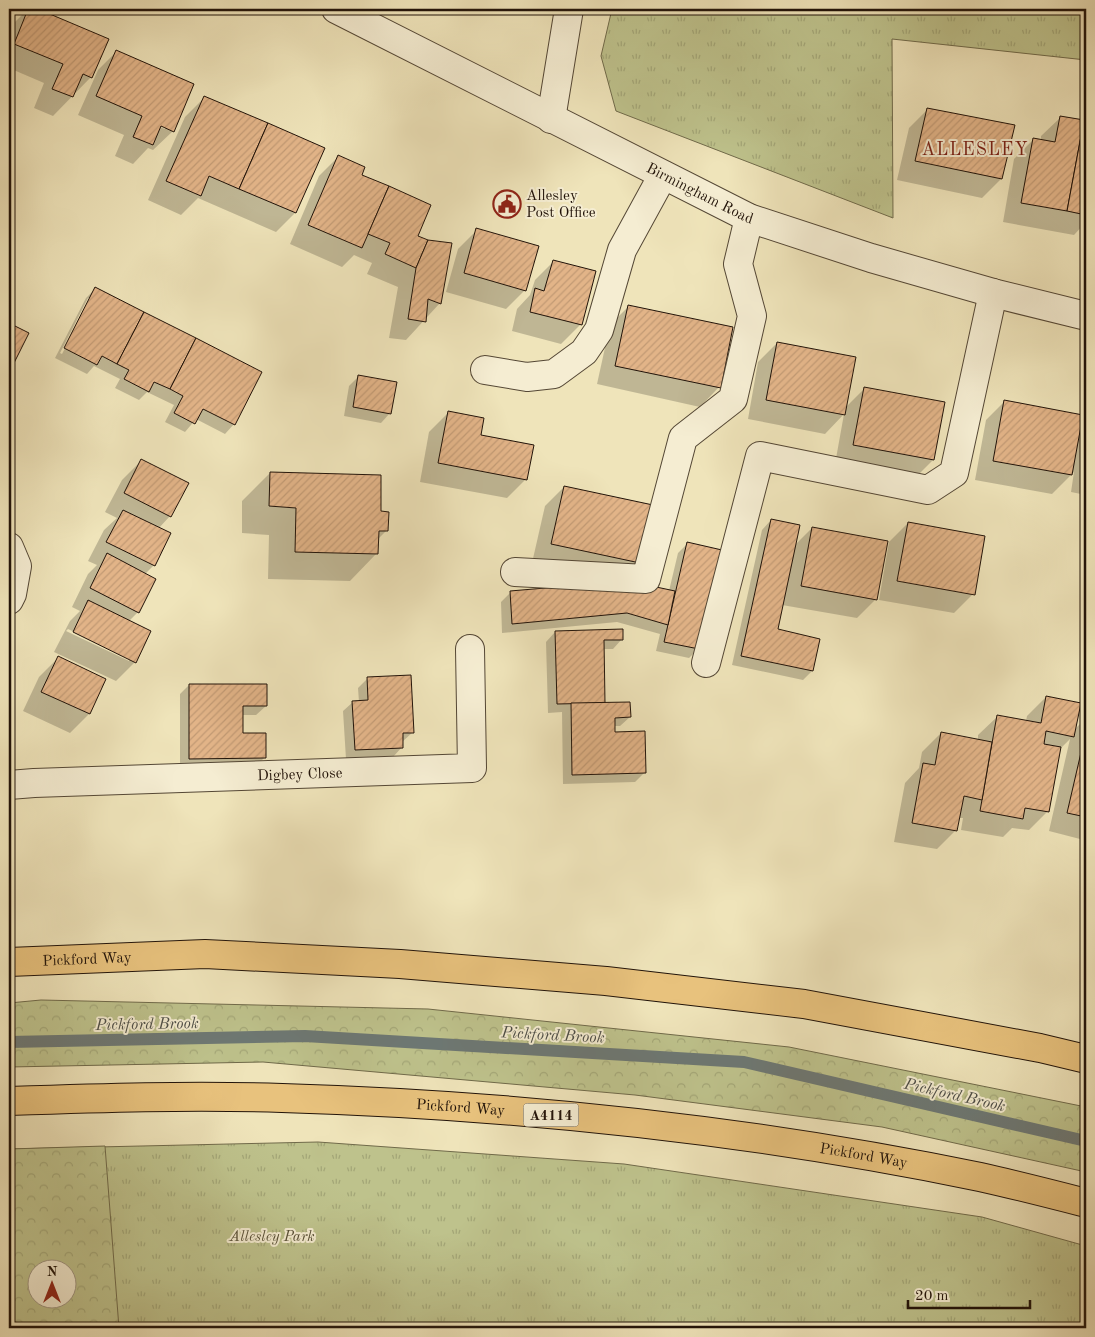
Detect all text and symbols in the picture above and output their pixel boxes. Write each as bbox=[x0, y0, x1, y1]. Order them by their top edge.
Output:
district label: ALLESLEY bbox=[921, 141, 1029, 159]
street label: Birmingham Road bbox=[643, 161, 755, 228]
public building icon: Allesley Post Office bbox=[492, 189, 522, 219]
place label: Allesley Post Office bbox=[526, 189, 596, 221]
street label: Digbey Close bbox=[257, 766, 343, 784]
street label: Pickford Way bbox=[42, 951, 132, 970]
water label: Pickford Brook bbox=[94, 1016, 199, 1034]
water label: Pickford Brook bbox=[500, 1025, 605, 1047]
water label: Pickford Brook bbox=[901, 1076, 1007, 1115]
street label: Pickford Way bbox=[416, 1098, 506, 1119]
road number: A4114 bbox=[524, 1104, 578, 1126]
street label: Pickford Way bbox=[818, 1142, 909, 1172]
park label: Allesley Park bbox=[228, 1230, 315, 1245]
north arrow bbox=[28, 1260, 78, 1310]
text: N bbox=[47, 1265, 58, 1279]
scale bar bbox=[908, 1277, 1030, 1309]
text: 20 m bbox=[915, 1289, 949, 1304]

